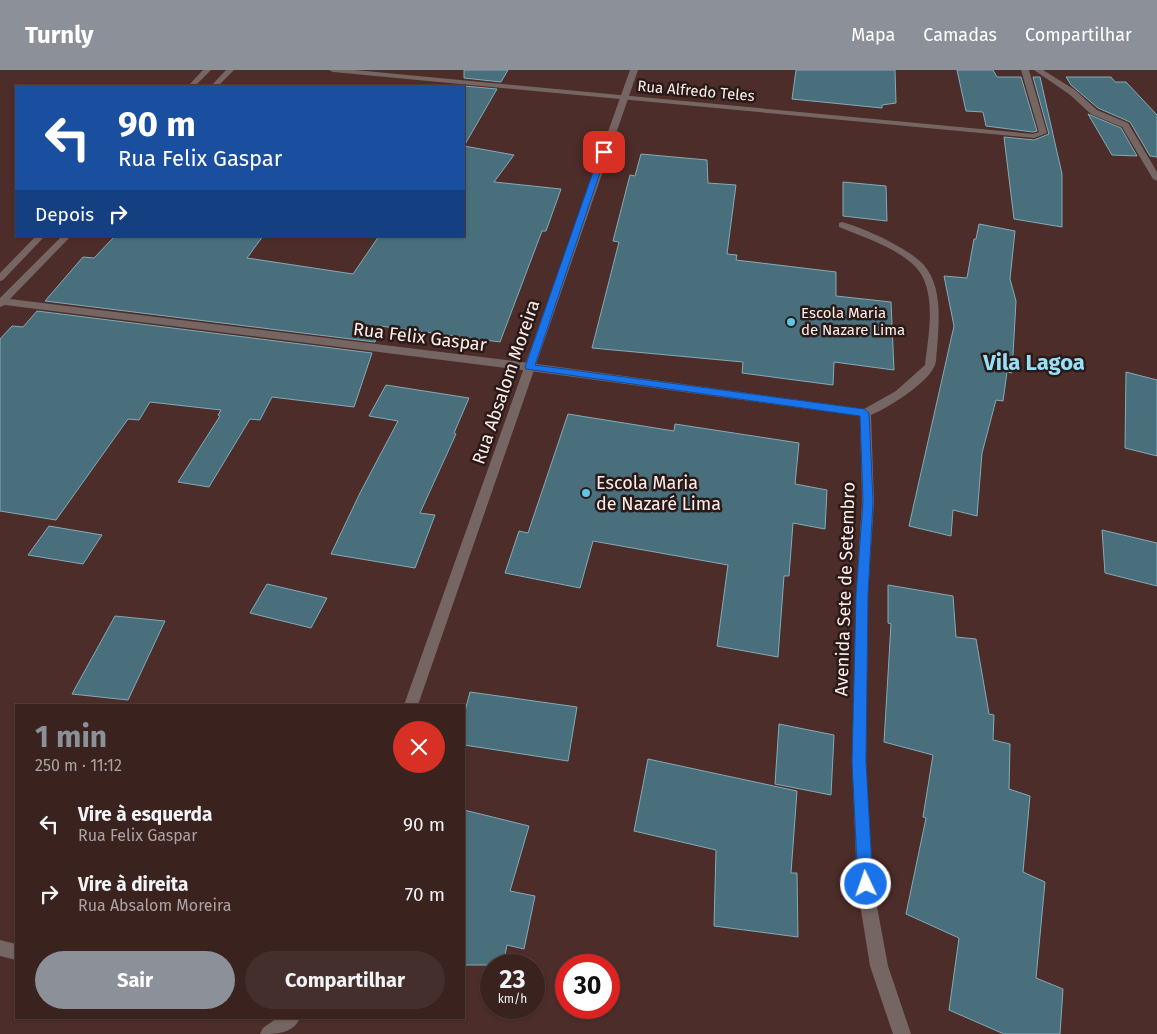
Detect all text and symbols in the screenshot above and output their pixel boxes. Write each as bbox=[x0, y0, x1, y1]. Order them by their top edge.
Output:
text: Turnly bbox=[25, 21, 94, 49]
text: Mapa bbox=[851, 24, 895, 46]
text: Camadas bbox=[923, 24, 997, 46]
text: Compartilhar bbox=[1025, 24, 1132, 46]
street label: Rua Alfredo Teles bbox=[637, 77, 755, 105]
text: 90 m bbox=[118, 103, 196, 145]
icon: left bbox=[35, 105, 100, 170]
pin bbox=[583, 131, 625, 173]
icon: arrive bbox=[590, 138, 618, 166]
text: Rua Felix Gaspar bbox=[118, 145, 282, 172]
icon: right bbox=[104, 200, 132, 228]
text: Depois bbox=[35, 203, 94, 226]
street label: Rua Absalom Moreira bbox=[468, 297, 544, 467]
place label: Escola Maria de Nazare Lima bbox=[801, 304, 905, 339]
marker: Escola Maria de Nazare Lima bbox=[785, 316, 797, 328]
street label: Rua Felix Gaspar bbox=[352, 318, 488, 356]
district label: Vila Lagoa bbox=[982, 349, 1085, 376]
place label: Escola Maria de Nazaré Lima bbox=[596, 472, 721, 515]
street label: Avenida Sete de Setembro bbox=[830, 482, 860, 696]
marker: Escola Maria de Nazaré Lima bbox=[580, 487, 592, 499]
text: 1 min bbox=[35, 719, 107, 755]
button: close bbox=[393, 721, 445, 773]
text: 250 m · 11:12 bbox=[35, 756, 122, 775]
text: Vire à esquerda bbox=[78, 803, 212, 826]
icon: left bbox=[35, 810, 63, 838]
text: 90 m bbox=[403, 813, 445, 836]
text: Rua Felix Gaspar bbox=[78, 826, 198, 845]
position arrow bbox=[839, 857, 891, 909]
text: Vire à direita bbox=[78, 873, 188, 896]
icon: right bbox=[35, 880, 63, 908]
text: 70 m bbox=[405, 883, 445, 906]
text: Rua Absalom Moreira bbox=[78, 896, 231, 915]
button: Sair bbox=[35, 951, 235, 1009]
button: Compartilhar bbox=[245, 951, 445, 1009]
speed limit sign: 30 bbox=[555, 954, 620, 1019]
text: 23 bbox=[500, 965, 525, 995]
text: km/h bbox=[498, 992, 527, 1006]

